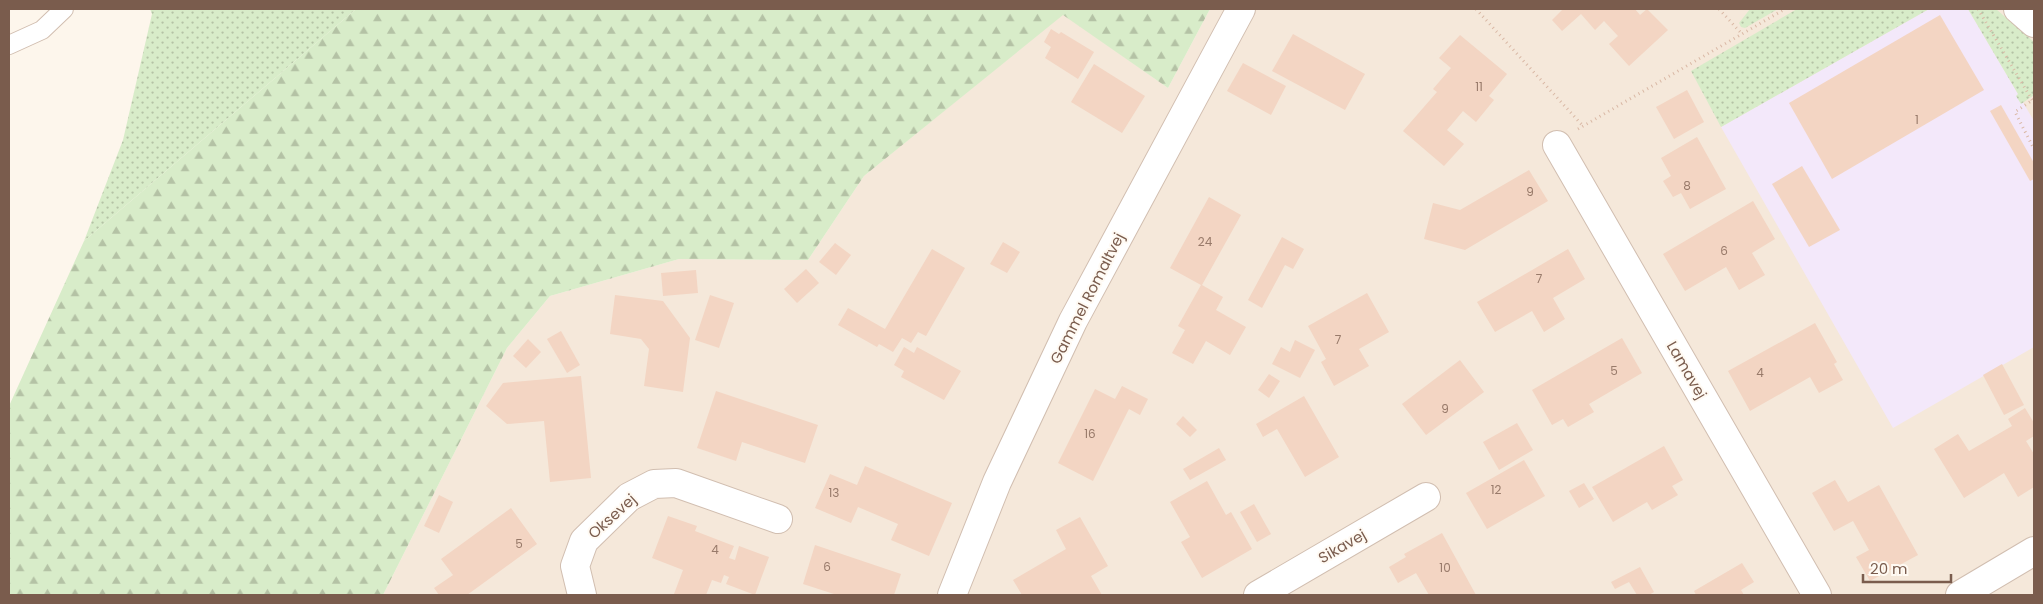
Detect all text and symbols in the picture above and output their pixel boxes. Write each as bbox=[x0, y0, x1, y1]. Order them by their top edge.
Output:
house number: 11 bbox=[1475, 78, 1483, 95]
house number: 1 bbox=[1915, 111, 1919, 128]
house number: 8 bbox=[1683, 177, 1691, 194]
house number: 9 bbox=[1526, 183, 1534, 200]
street label: Gammel Romaltvej bbox=[1045, 229, 1129, 367]
house number: 24 bbox=[1198, 233, 1213, 250]
house number: 6 bbox=[1720, 242, 1728, 259]
house number: 7 bbox=[1536, 270, 1543, 287]
house number: 7 bbox=[1335, 331, 1342, 348]
street label: Lamavej bbox=[1662, 337, 1712, 403]
house number: 5 bbox=[1610, 362, 1618, 379]
house number: 4 bbox=[1756, 364, 1764, 381]
house number: 9 bbox=[1441, 400, 1449, 417]
house number: 16 bbox=[1084, 425, 1096, 442]
house number: 12 bbox=[1491, 481, 1501, 498]
house number: 13 bbox=[829, 484, 839, 501]
street label: Oksevej bbox=[583, 489, 641, 543]
street label: Sikavej bbox=[1314, 524, 1370, 568]
house number: 5 bbox=[515, 535, 523, 552]
house number: 4 bbox=[711, 541, 719, 558]
scale bar bbox=[1863, 552, 1950, 584]
house number: 6 bbox=[823, 558, 831, 575]
text: 20 m bbox=[1870, 558, 1908, 579]
house number: 10 bbox=[1439, 559, 1451, 576]

